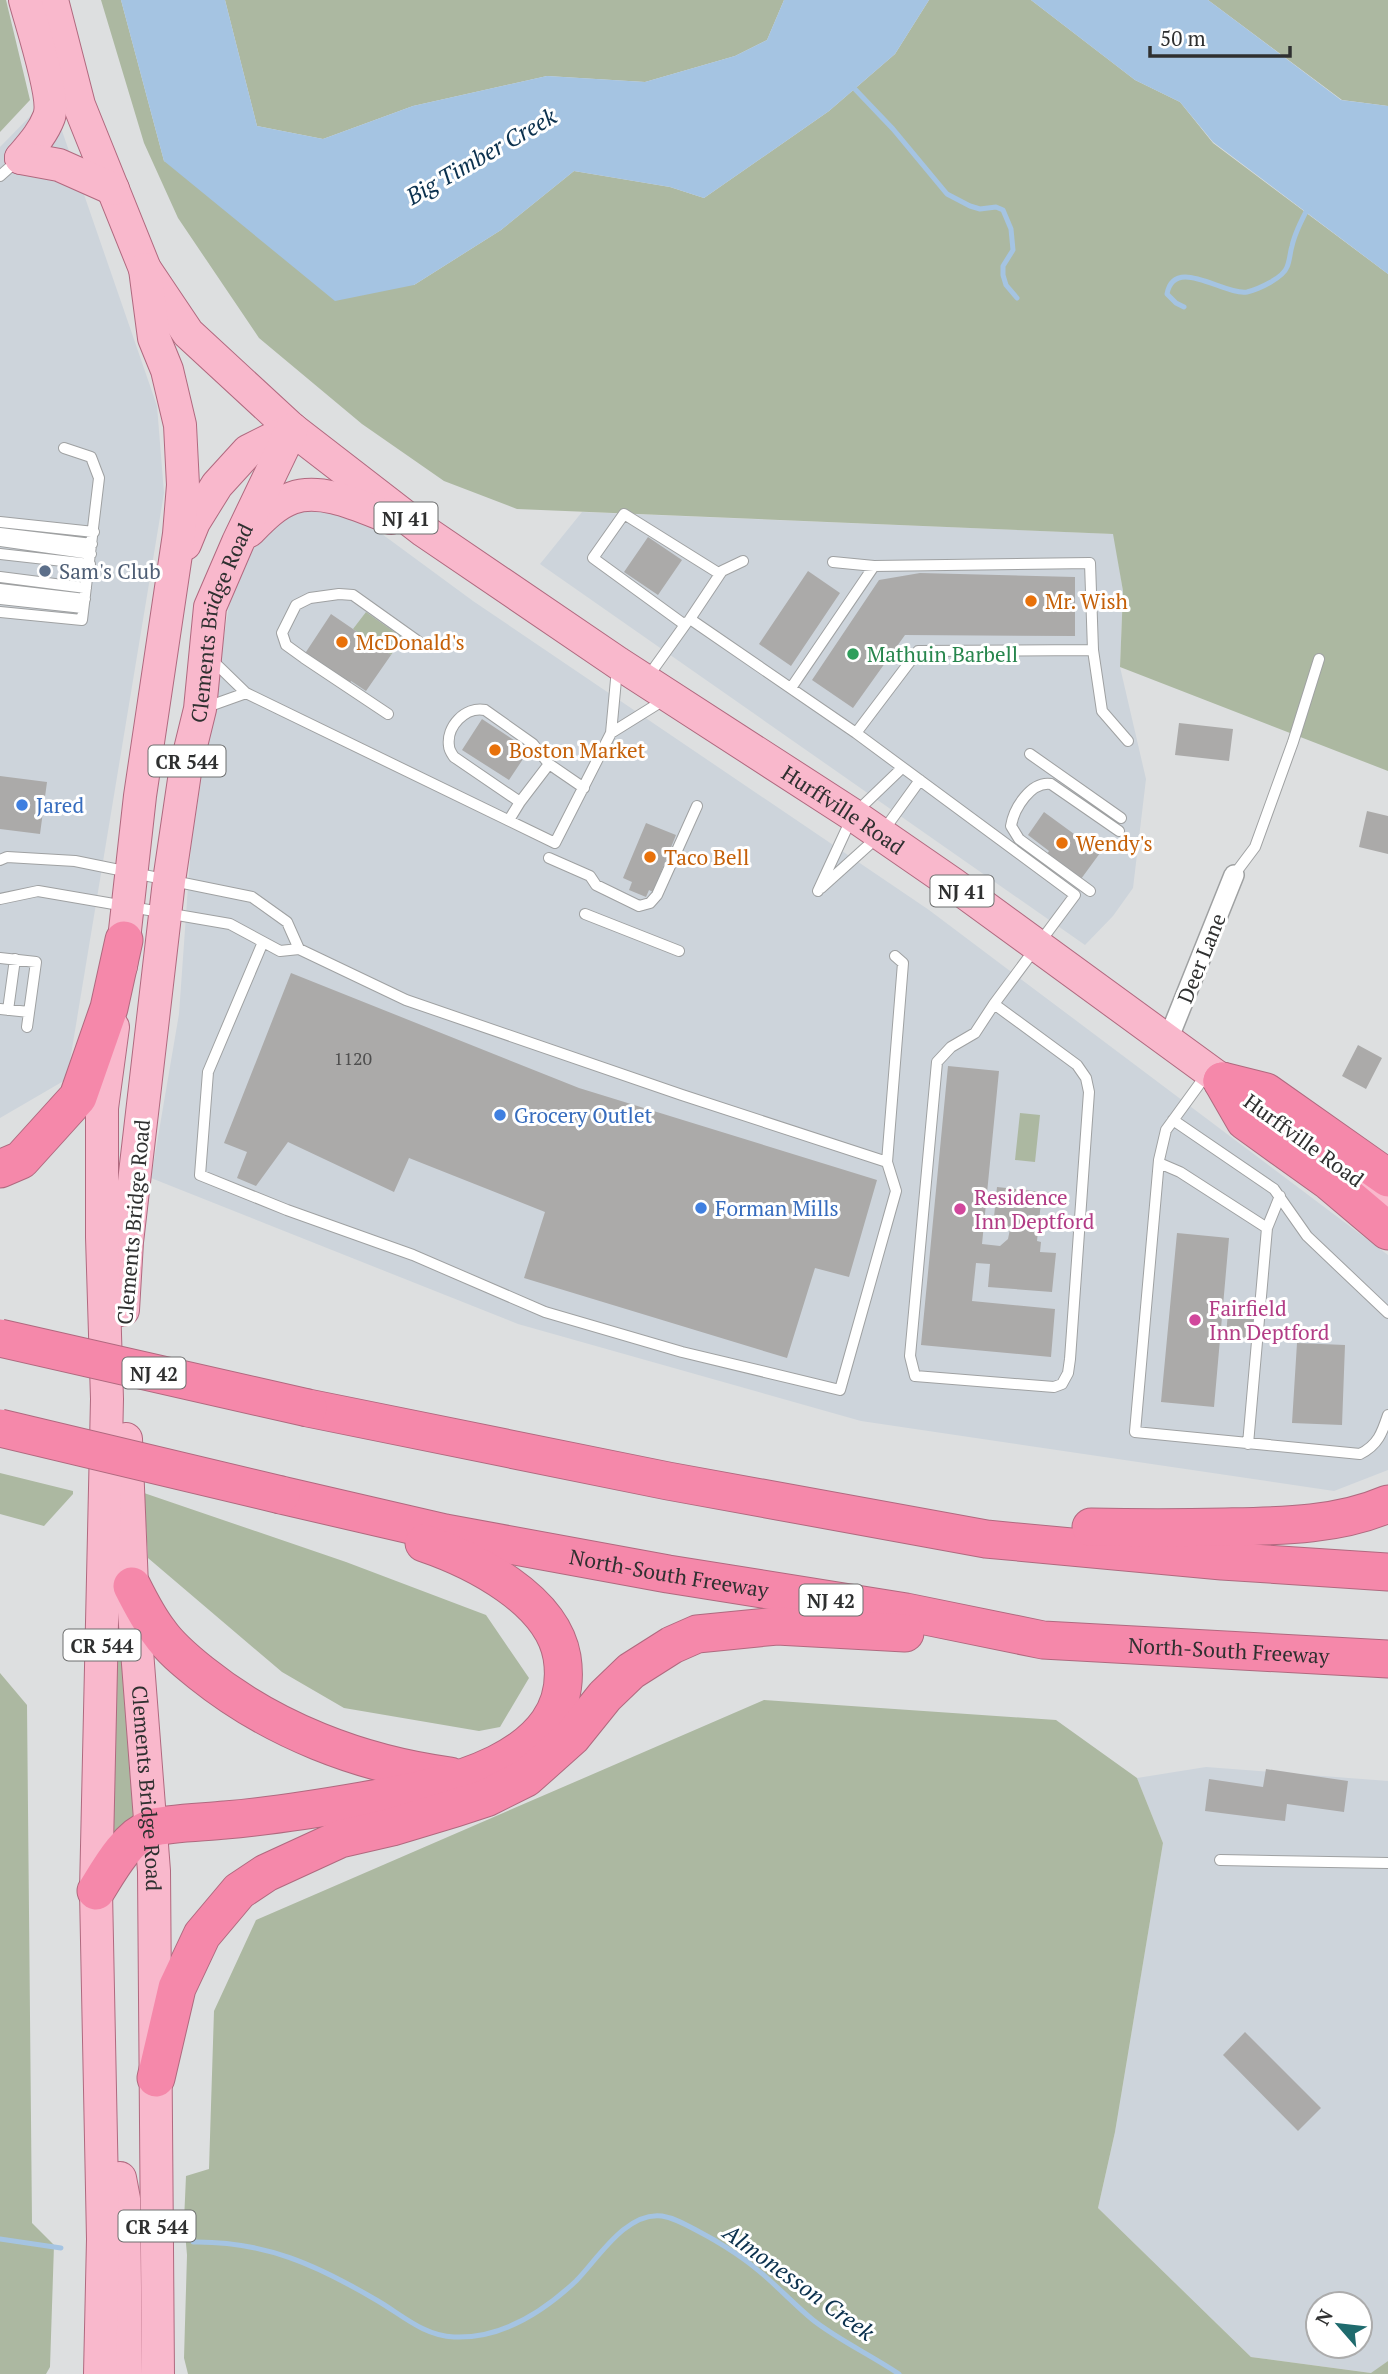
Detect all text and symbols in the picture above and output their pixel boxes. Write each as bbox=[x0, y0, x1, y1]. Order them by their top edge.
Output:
scale bar bbox=[1150, 14, 1290, 58]
text: 50 m bbox=[1160, 24, 1206, 52]
water label: Big Timber Creek bbox=[399, 100, 563, 212]
road number: NJ 41 bbox=[374, 503, 438, 534]
street label: Clements Bridge Road bbox=[183, 518, 259, 726]
place label: Sam's Club bbox=[59, 557, 161, 585]
marker: Sam's Club bbox=[37, 563, 53, 579]
place label: Mr. Wish bbox=[1045, 587, 1128, 615]
marker: Mr. Wish bbox=[1023, 593, 1039, 609]
place label: McDonald's bbox=[356, 628, 465, 656]
marker: McDonald's bbox=[334, 634, 350, 650]
place label: Mathuin Barbell bbox=[867, 640, 1018, 668]
marker: Mathuin Barbell bbox=[845, 646, 861, 662]
place label: Boston Market bbox=[509, 736, 646, 764]
marker: Boston Market bbox=[487, 742, 503, 758]
road number: CR 544 bbox=[148, 746, 226, 776]
street label: Hurffville Road bbox=[776, 759, 910, 861]
place label: Jared bbox=[36, 791, 84, 819]
marker: Jared bbox=[14, 797, 30, 813]
place label: Wendy's bbox=[1076, 829, 1153, 857]
marker: Wendy's bbox=[1054, 835, 1070, 851]
place label: Taco Bell bbox=[664, 843, 749, 871]
marker: Taco Bell bbox=[642, 849, 658, 865]
road number: NJ 41 bbox=[930, 876, 993, 906]
street label: Deer Lane bbox=[1170, 909, 1232, 1007]
house number: 1120 bbox=[334, 1046, 372, 1070]
street label: Hurffville Road bbox=[1238, 1087, 1370, 1193]
place label: Grocery Outlet bbox=[514, 1101, 652, 1129]
marker: Grocery Outlet bbox=[492, 1107, 508, 1123]
street label: Clements Bridge Road bbox=[110, 1118, 156, 1326]
place label: Residence Inn Deptford bbox=[974, 1183, 1095, 1235]
place label: Forman Mills bbox=[715, 1194, 839, 1222]
marker: Forman Mills bbox=[693, 1200, 709, 1216]
marker: Residence Inn Deptford bbox=[952, 1201, 968, 1217]
place label: Fairfield Inn Deptford bbox=[1209, 1294, 1330, 1346]
marker: Fairfield Inn Deptford bbox=[1187, 1312, 1203, 1328]
road number: NJ 42 bbox=[122, 1358, 186, 1388]
street label: North-South Freeway bbox=[567, 1542, 771, 1604]
road number: NJ 42 bbox=[800, 1584, 862, 1616]
road number: CR 544 bbox=[64, 1630, 140, 1660]
street label: North-South Freeway bbox=[1127, 1631, 1331, 1670]
street label: Clements Bridge Road bbox=[126, 1684, 168, 1892]
road number: CR 544 bbox=[118, 2210, 196, 2242]
water label: Almonesson Creek bbox=[716, 2215, 882, 2348]
north arrow bbox=[1304, 2290, 1374, 2360]
text: N bbox=[1309, 2304, 1338, 2329]

